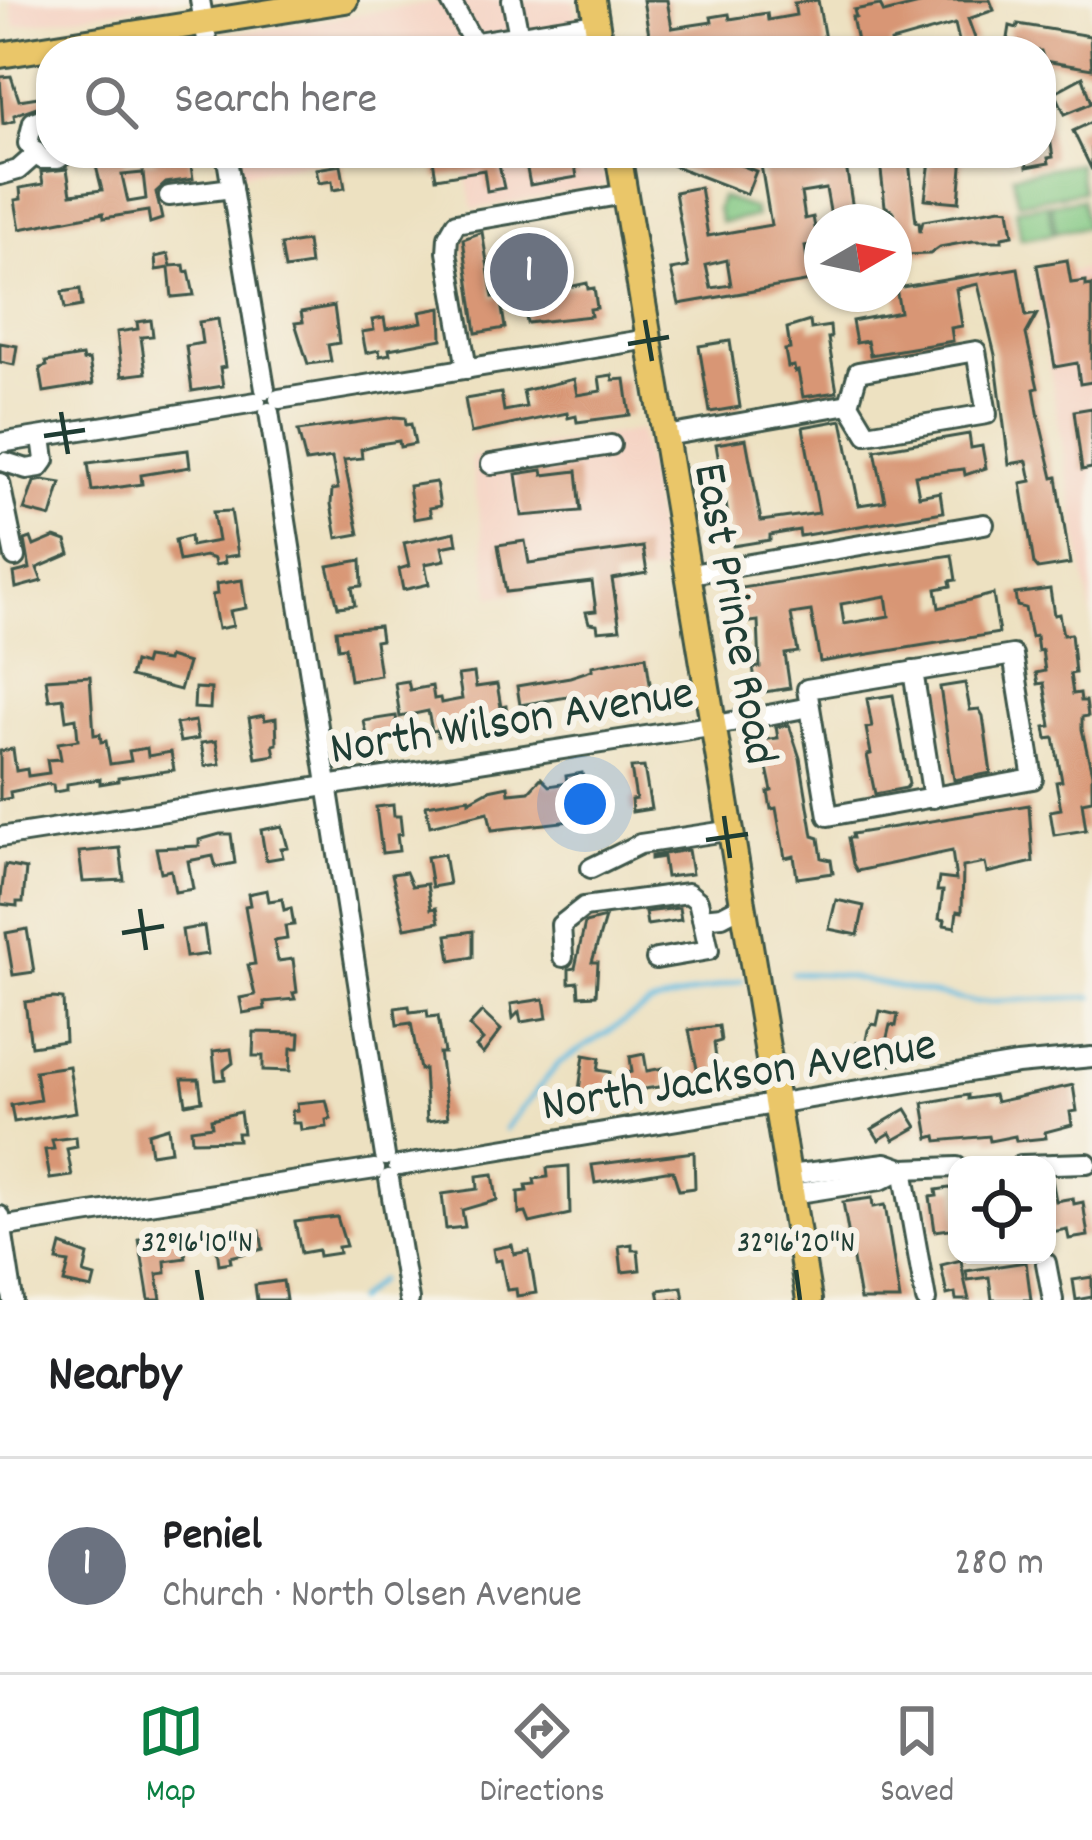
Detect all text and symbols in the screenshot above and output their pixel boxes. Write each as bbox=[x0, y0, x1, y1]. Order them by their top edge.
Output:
search box bbox=[36, 36, 1056, 168]
icon: search bbox=[78, 69, 144, 135]
text: Search here bbox=[174, 70, 377, 134]
north arrow bbox=[804, 204, 912, 312]
pin: 1 bbox=[490, 227, 568, 317]
street label: East Prince Road bbox=[671, 458, 792, 770]
street label: North Wilson Avenue bbox=[325, 662, 699, 787]
your location bbox=[555, 774, 615, 834]
street label: North Jackson Avenue bbox=[537, 1013, 941, 1144]
map controls bbox=[948, 1156, 1056, 1264]
button: locate bbox=[948, 1156, 1056, 1264]
text: 32°16'10"N bbox=[141, 1224, 253, 1267]
text: 32°16'20"N bbox=[737, 1224, 855, 1267]
text: Nearby bbox=[48, 1342, 181, 1414]
text: Peniel bbox=[162, 1506, 262, 1570]
text: 1 bbox=[83, 1538, 91, 1593]
text: 280 m bbox=[954, 1538, 1044, 1593]
text: Church · North Olsen Avenue bbox=[162, 1570, 582, 1625]
tab: Map bbox=[138, 1698, 204, 1817]
tab: Directions bbox=[480, 1698, 605, 1817]
tab: Saved bbox=[880, 1698, 954, 1817]

